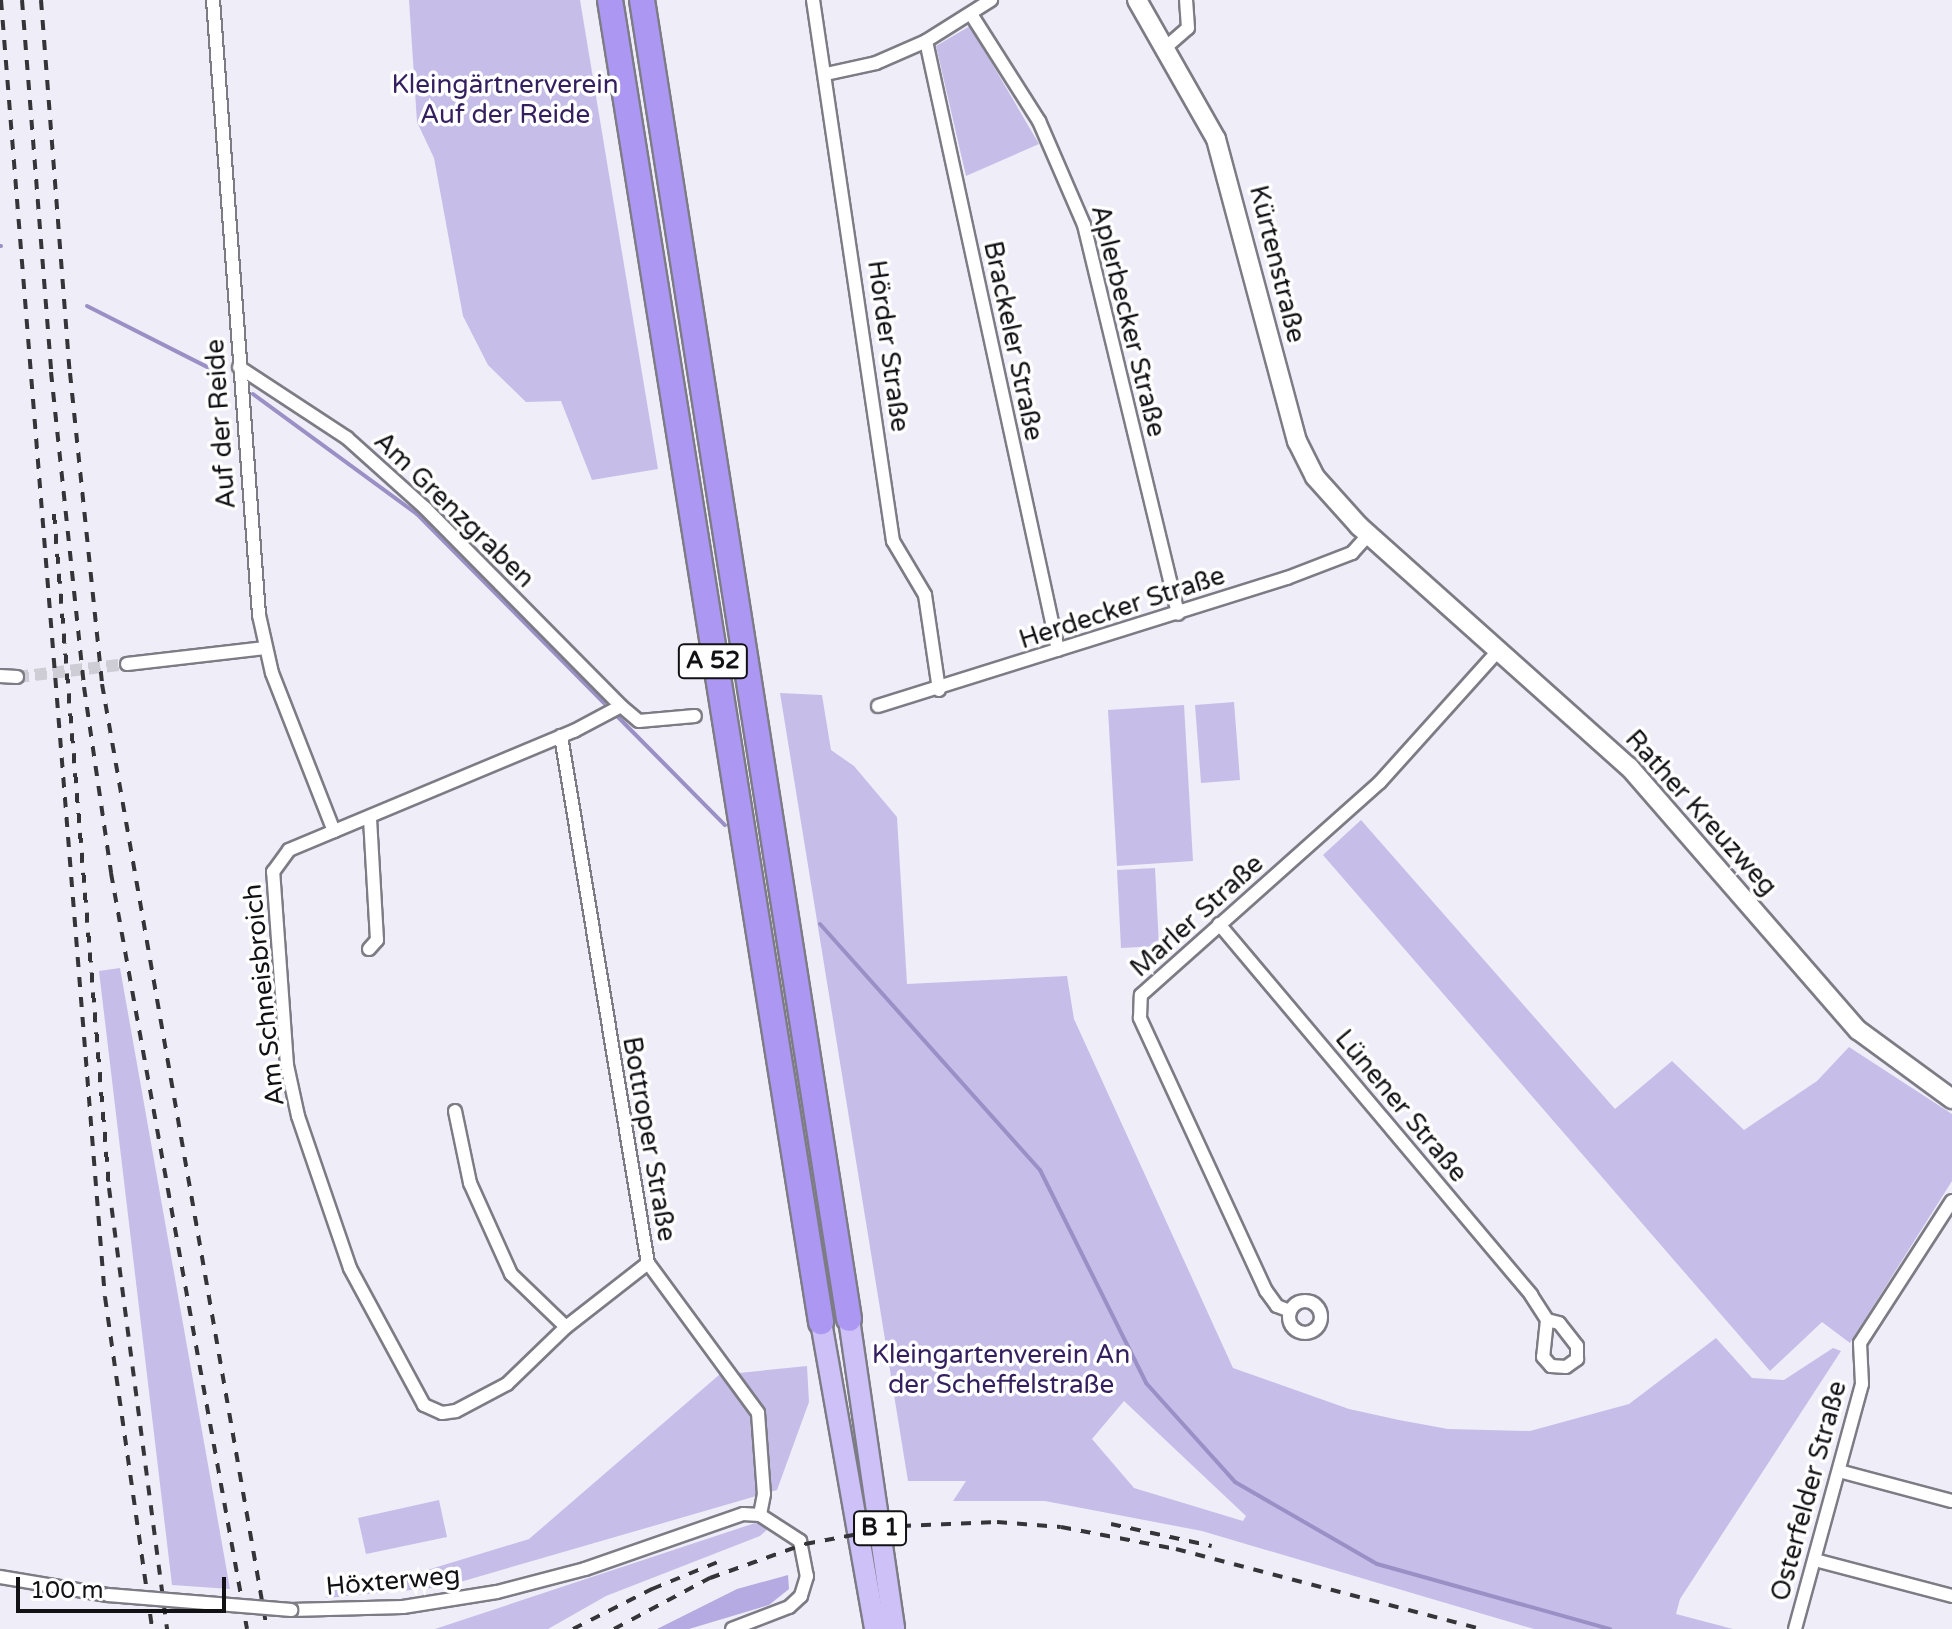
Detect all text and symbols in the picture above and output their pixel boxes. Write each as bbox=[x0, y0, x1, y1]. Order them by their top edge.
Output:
park label: Kleingärtnerverein Auf der Reide bbox=[391, 69, 619, 130]
street label: Kürtenstraße bbox=[1242, 182, 1312, 346]
street label: Aplerbecker Straße bbox=[1084, 202, 1172, 440]
street label: Brackeler Straße bbox=[977, 238, 1049, 444]
street label: Hörder Straße bbox=[861, 258, 915, 434]
street label: Auf der Reide bbox=[200, 338, 242, 510]
street label: Am Grenzgraben bbox=[367, 426, 541, 594]
street label: Herdecker Straße bbox=[1015, 560, 1229, 656]
road number: A 52 bbox=[677, 641, 749, 681]
street label: Rather Kreuzweg bbox=[1618, 724, 1784, 902]
street label: Marler Straße bbox=[1124, 848, 1270, 984]
street label: Am Schneisbroich bbox=[237, 882, 291, 1108]
street label: Lünener Straße bbox=[1328, 1024, 1474, 1188]
street label: Bottroper Straße bbox=[616, 1034, 682, 1244]
park label: Kleingartenverein An der Scheffelstraße bbox=[872, 1339, 1130, 1400]
street label: Osterfelder Straße bbox=[1765, 1378, 1853, 1604]
road number: B 1 bbox=[852, 1508, 908, 1548]
street label: Höxterweg bbox=[325, 1560, 461, 1602]
scale bar bbox=[20, 1561, 230, 1611]
text: 100 m bbox=[30, 1576, 104, 1605]

